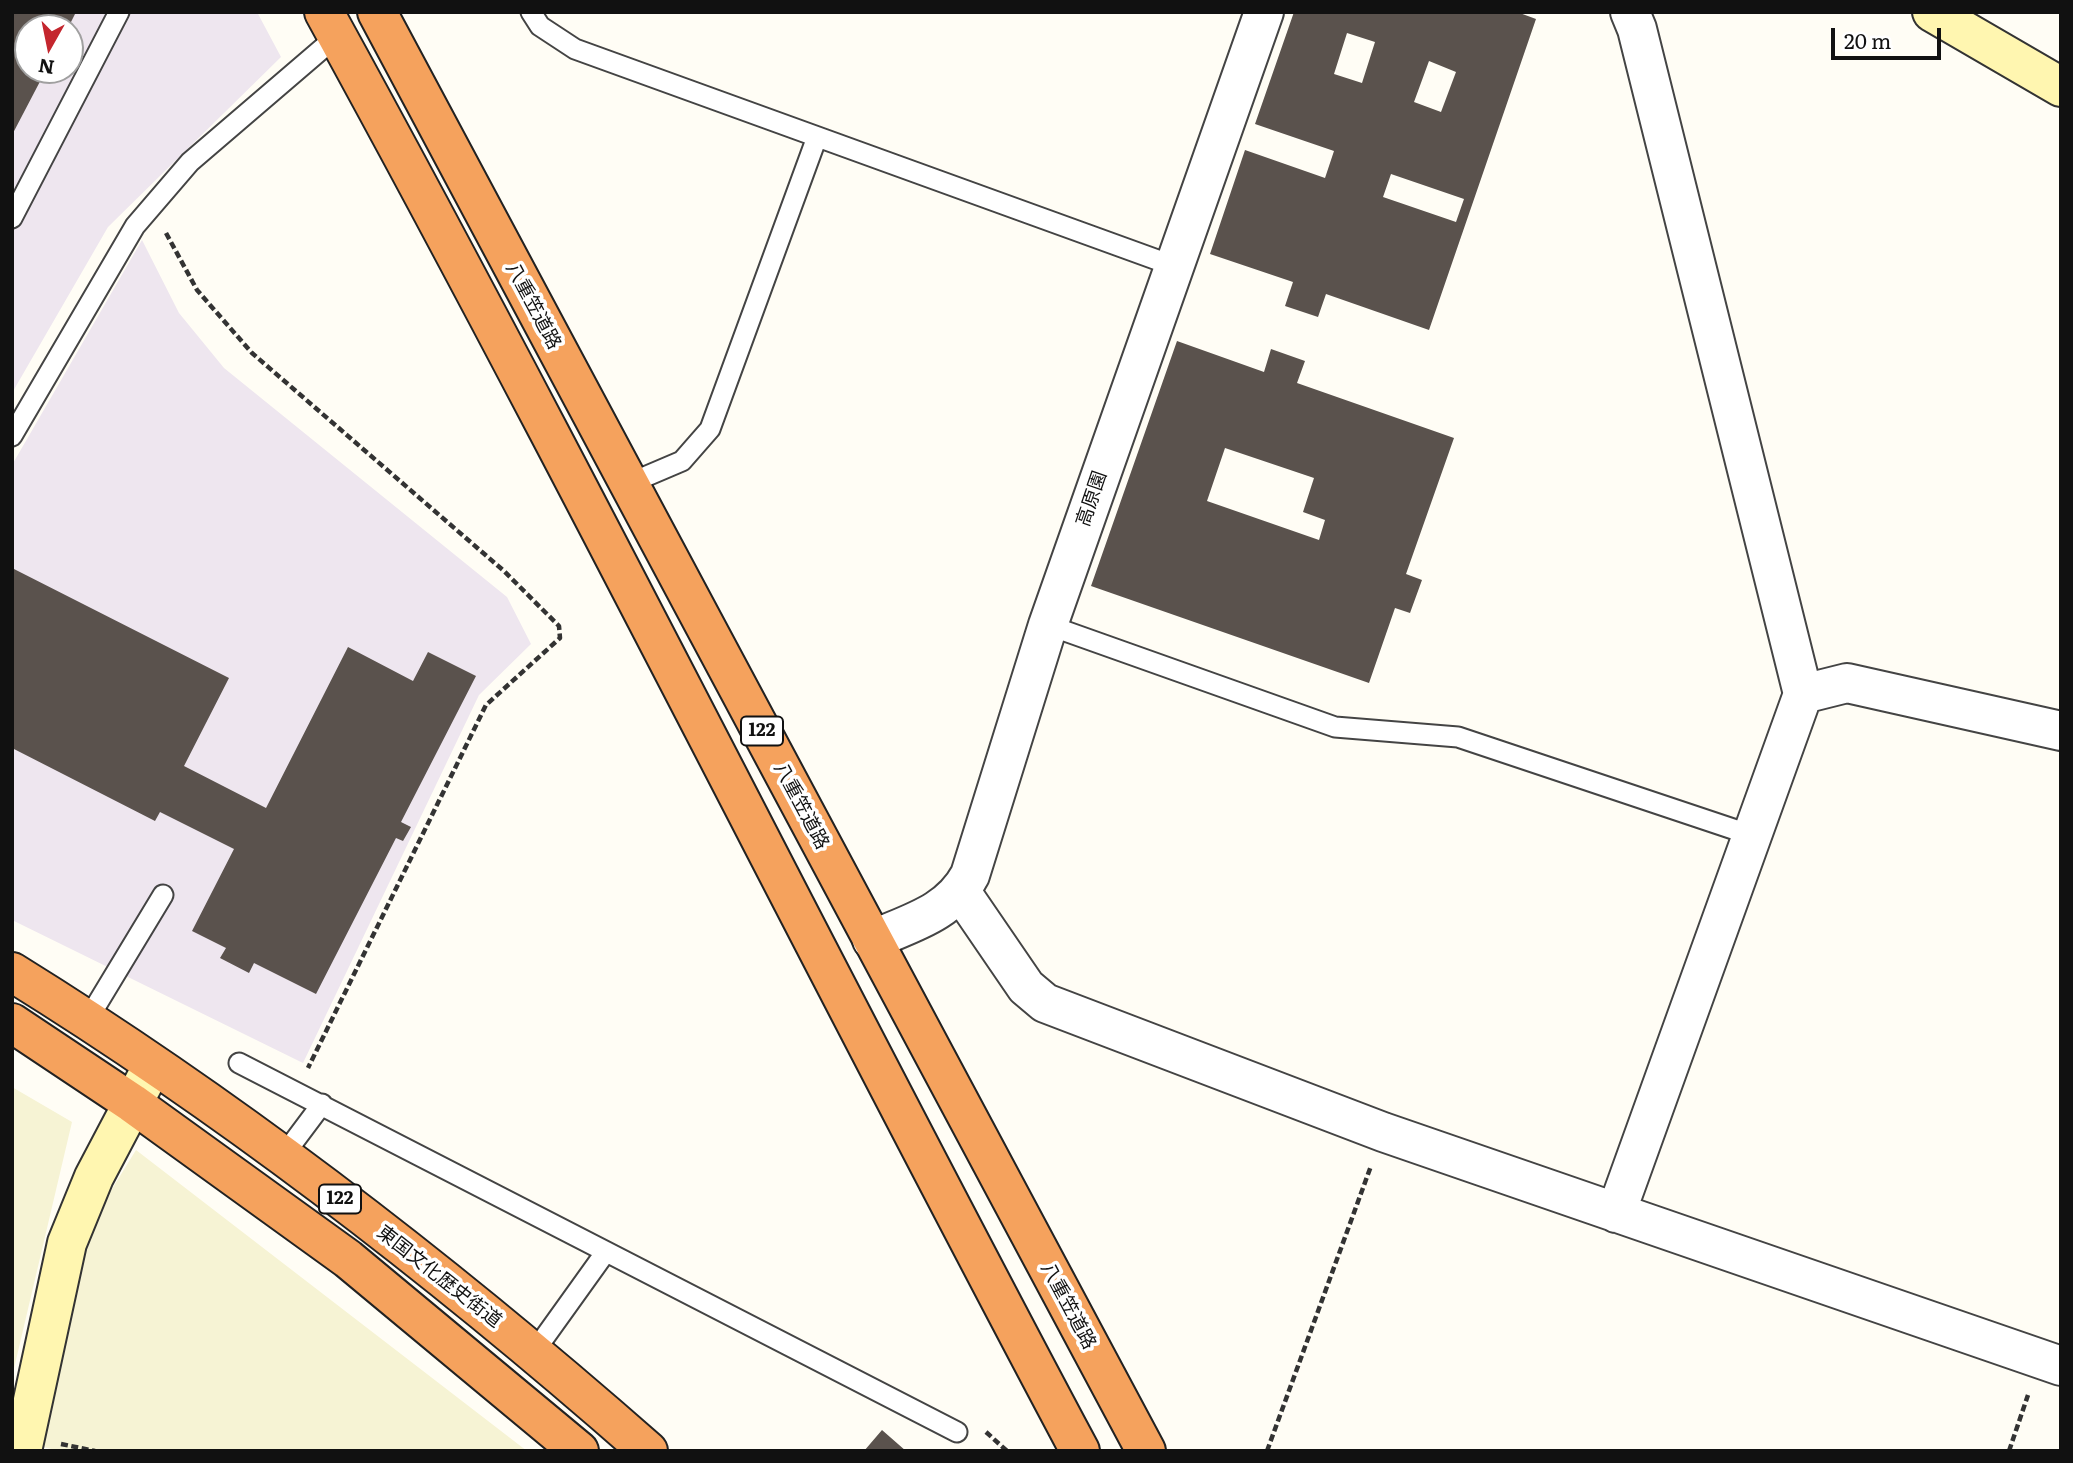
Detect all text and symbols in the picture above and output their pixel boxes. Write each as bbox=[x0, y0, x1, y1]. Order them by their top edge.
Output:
north arrow bbox=[14, 14, 84, 84]
scale bar bbox=[1835, 14, 1945, 58]
text: 20 m bbox=[1844, 24, 1891, 55]
text: N bbox=[36, 53, 56, 83]
street label: 八重笠道路 bbox=[501, 259, 565, 353]
street label: 高原園 bbox=[1072, 468, 1112, 530]
road number: 122 bbox=[741, 716, 783, 746]
street label: 八重笠道路 bbox=[769, 759, 833, 853]
road number: 122 bbox=[319, 1184, 361, 1214]
street label: 東国文化歴史街道 bbox=[372, 1221, 506, 1333]
street label: 八重笠道路 bbox=[1036, 1259, 1100, 1353]

